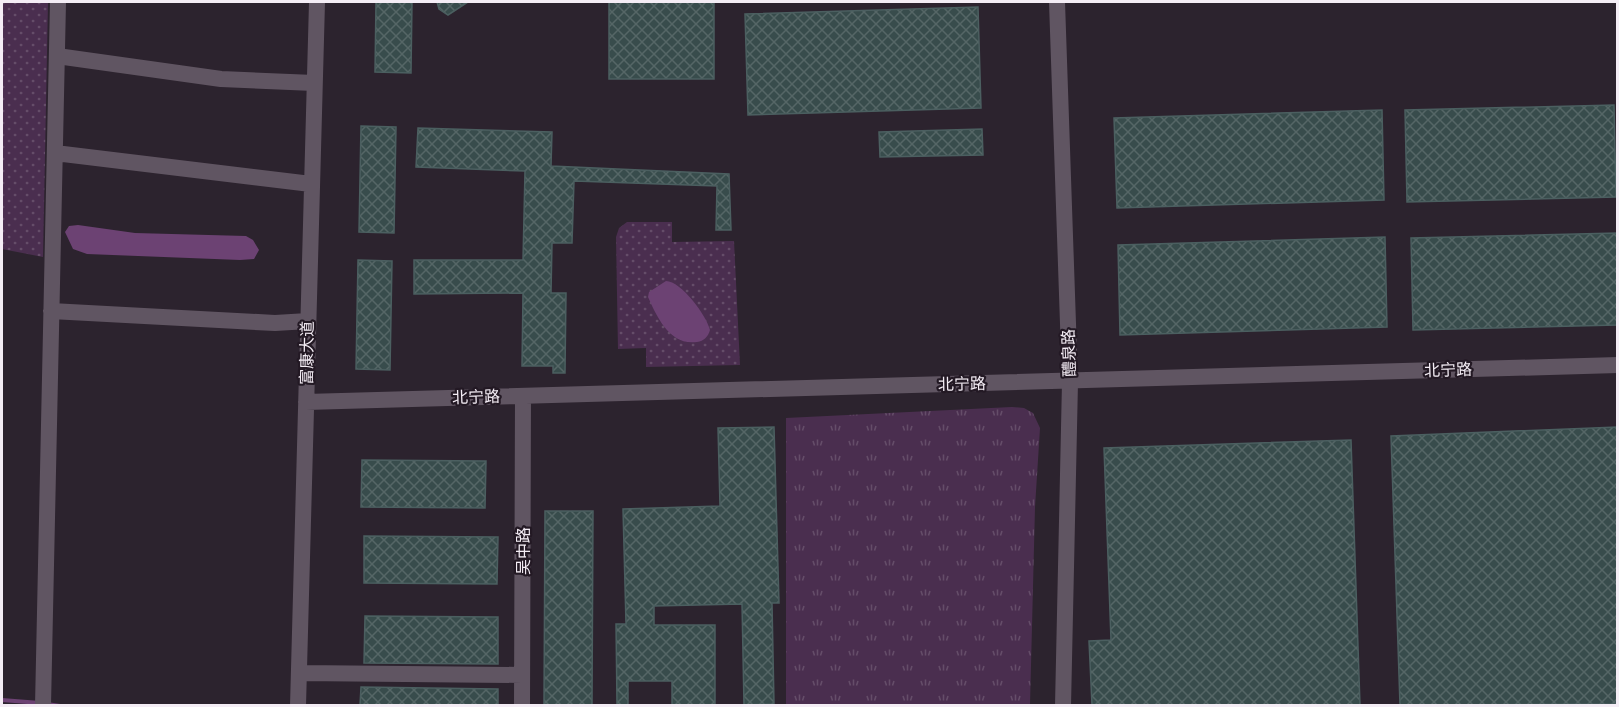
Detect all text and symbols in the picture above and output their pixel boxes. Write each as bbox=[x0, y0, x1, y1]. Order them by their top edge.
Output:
street label: 富康大道 bbox=[298, 321, 316, 385]
street label: 醴泉路 bbox=[1060, 329, 1078, 377]
street label: 北宁路 bbox=[1424, 361, 1472, 379]
street label: 北宁路 bbox=[938, 375, 986, 393]
street label: 北宁路 bbox=[452, 388, 500, 406]
street label: 吴中路 bbox=[515, 527, 532, 575]

